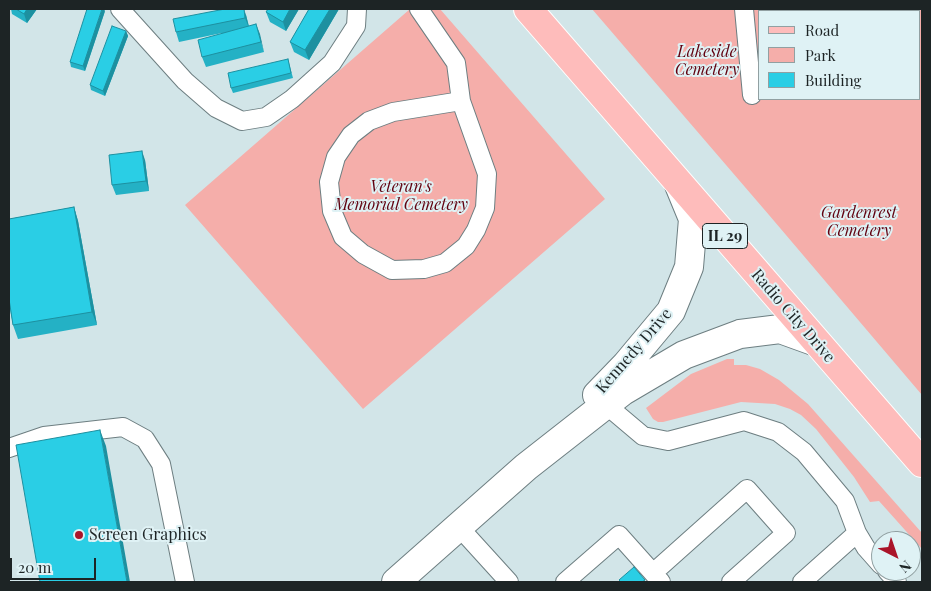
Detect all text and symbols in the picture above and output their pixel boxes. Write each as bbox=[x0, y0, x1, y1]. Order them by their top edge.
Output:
legend bbox=[758, 10, 921, 100]
text: Road bbox=[805, 20, 839, 40]
park label: Lakeside Cemetery bbox=[675, 42, 739, 80]
text: Park bbox=[805, 45, 836, 65]
text: Building bbox=[805, 70, 861, 90]
park label: Veteran's Memorial Cemetery bbox=[334, 177, 468, 215]
park label: Gardenrest Cemetery bbox=[821, 203, 897, 241]
road number: IL 29 bbox=[702, 224, 748, 248]
street label: Radio City Drive bbox=[747, 265, 839, 367]
street label: Kennedy Drive bbox=[592, 305, 676, 397]
place label: Screen Graphics bbox=[89, 525, 207, 545]
marker: Screen Graphics bbox=[73, 529, 85, 541]
north arrow bbox=[871, 531, 921, 581]
scale bar bbox=[12, 548, 99, 580]
text: N bbox=[895, 556, 916, 577]
text: 20 m bbox=[18, 557, 51, 577]

